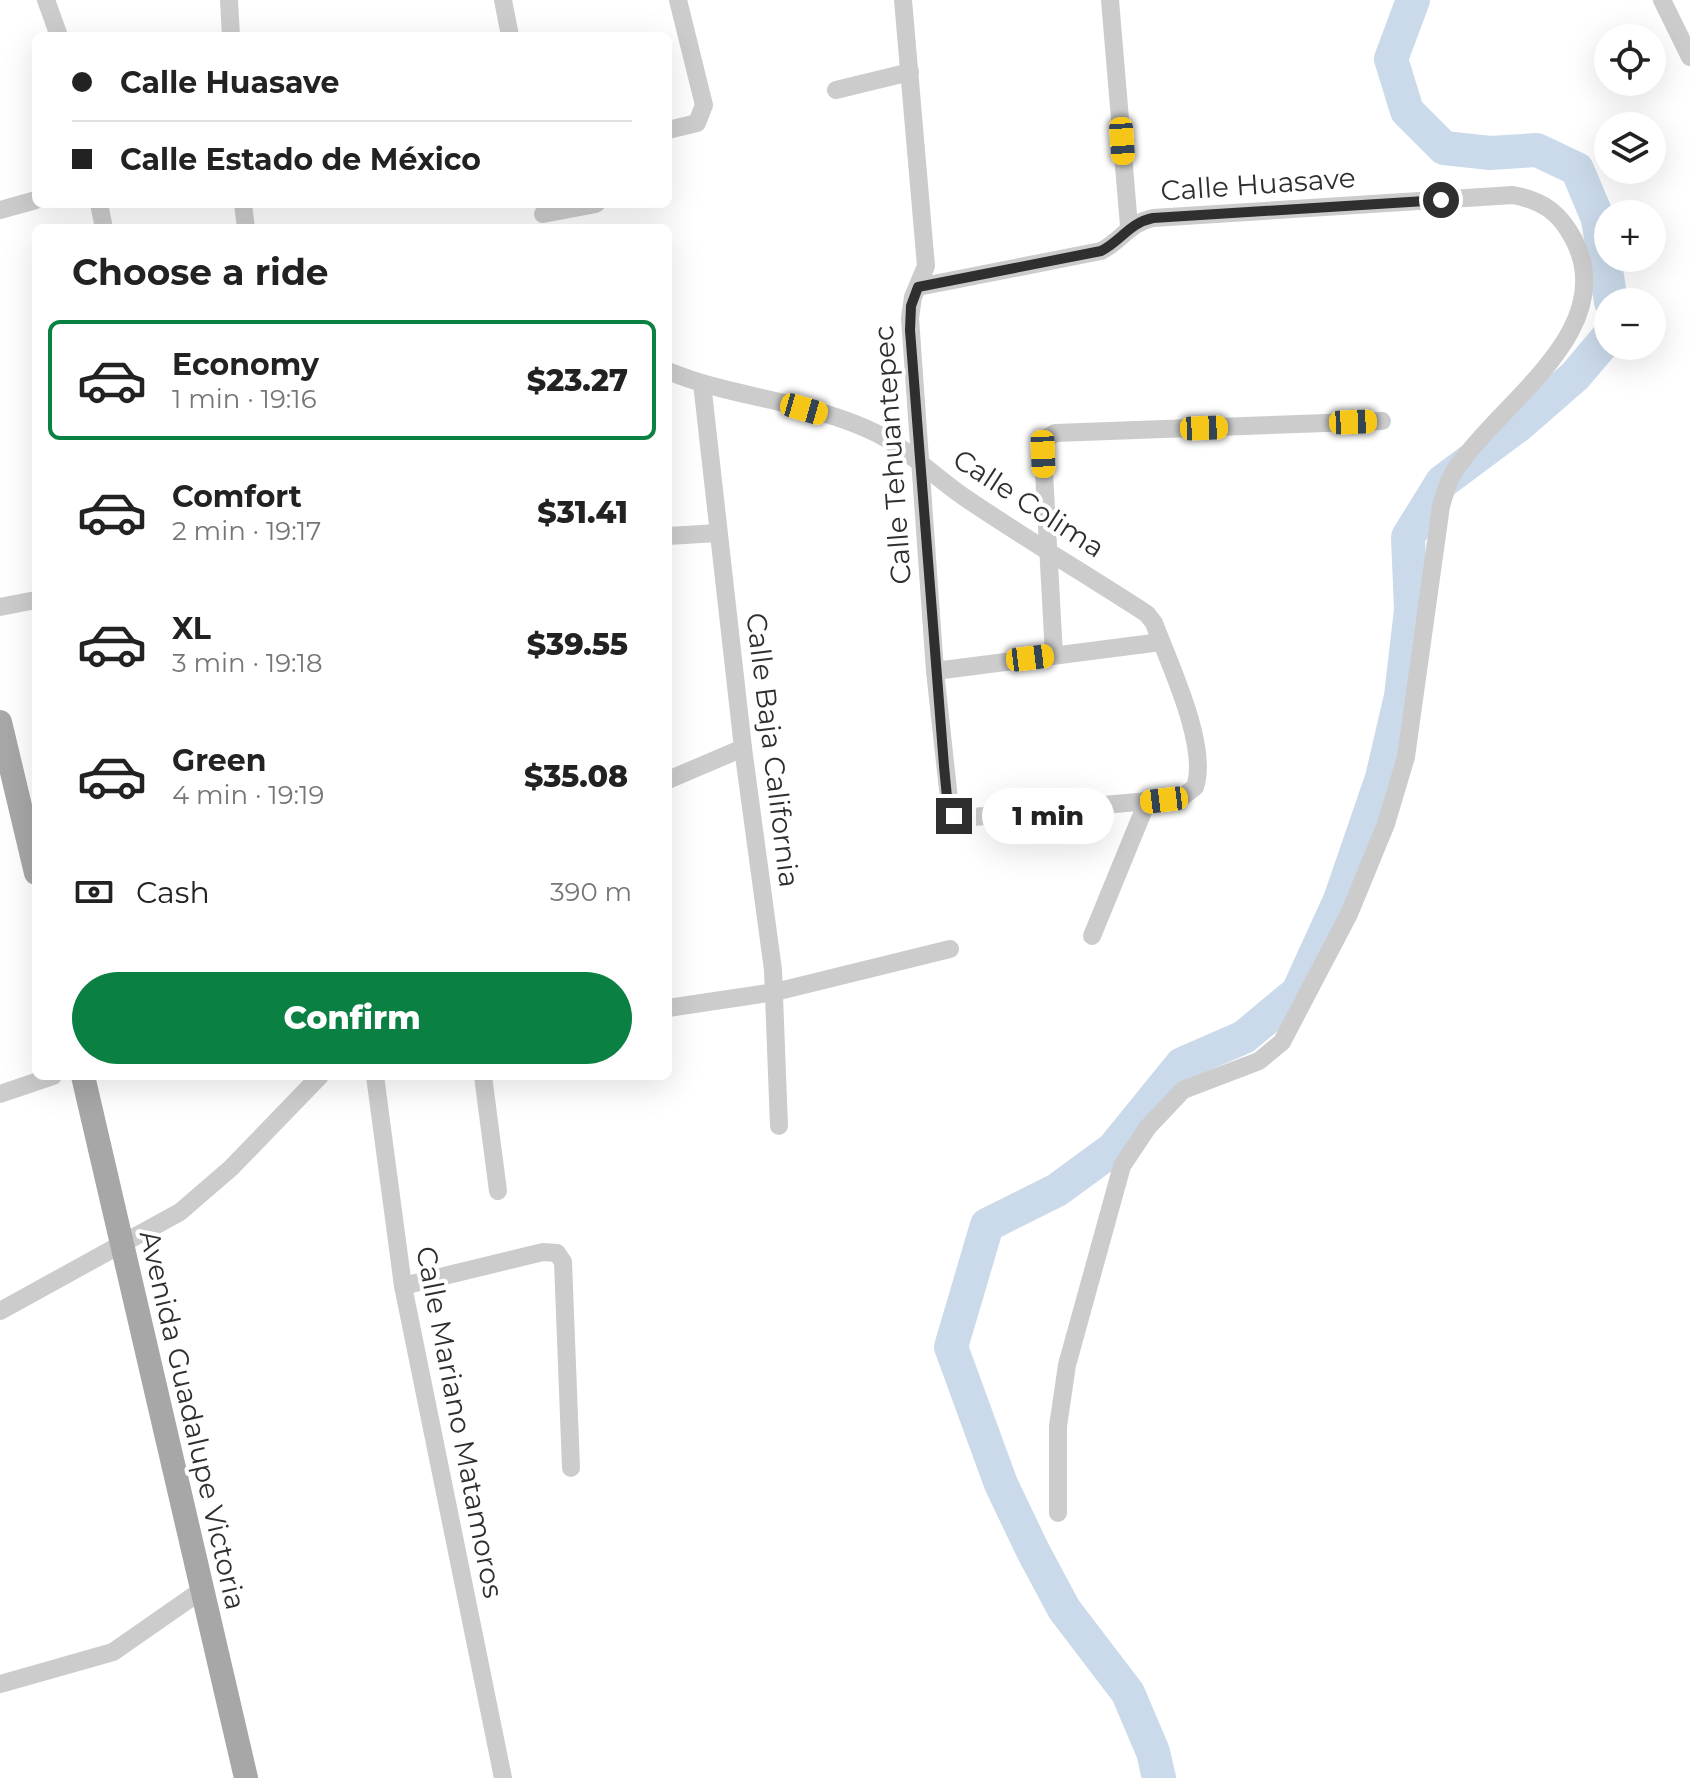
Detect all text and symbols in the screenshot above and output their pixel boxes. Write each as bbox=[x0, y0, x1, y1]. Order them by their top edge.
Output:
map controls bbox=[1594, 24, 1666, 360]
button: locate bbox=[1594, 24, 1666, 96]
text: Calle Huasave bbox=[120, 64, 340, 101]
button: layers bbox=[1594, 112, 1666, 184]
car bbox=[1108, 116, 1136, 166]
text: Calle Estado de México bbox=[120, 141, 481, 178]
street label: Calle Huasave bbox=[1159, 160, 1357, 208]
route start bbox=[1423, 182, 1459, 218]
button: + bbox=[1594, 200, 1666, 272]
text: Choose a ride bbox=[72, 250, 329, 294]
button: − bbox=[1594, 288, 1666, 360]
street label: Calle Tehuantepec bbox=[866, 324, 918, 586]
icon: car bbox=[76, 344, 148, 416]
text: Economy bbox=[172, 346, 319, 383]
text: $23.27 bbox=[527, 362, 628, 399]
text: 1 min · 19:16 bbox=[172, 383, 316, 415]
car bbox=[778, 391, 830, 427]
car bbox=[1329, 409, 1377, 435]
car bbox=[1180, 415, 1228, 441]
car bbox=[1030, 430, 1056, 478]
street label: Calle Colima bbox=[947, 441, 1111, 565]
icon: car bbox=[76, 476, 148, 548]
text: Comfort bbox=[172, 478, 302, 515]
text: $31.41 bbox=[537, 494, 628, 531]
text: 2 min · 19:17 bbox=[172, 515, 321, 547]
icon: car bbox=[76, 608, 148, 680]
text: XL bbox=[172, 610, 211, 647]
street label: Calle Baja California bbox=[739, 611, 807, 889]
text: $39.55 bbox=[527, 626, 628, 663]
car bbox=[1005, 643, 1055, 673]
text: 3 min · 19:18 bbox=[172, 647, 323, 679]
icon: car bbox=[76, 740, 148, 812]
text: Green bbox=[172, 742, 266, 779]
text: $35.08 bbox=[524, 758, 628, 795]
text: 4 min · 19:19 bbox=[172, 779, 324, 811]
car bbox=[1139, 785, 1189, 815]
callout: 1 min bbox=[982, 788, 1114, 844]
route end bbox=[936, 798, 972, 834]
text: 1 min bbox=[1012, 800, 1084, 832]
icon: cash bbox=[72, 870, 116, 914]
text: Cash bbox=[136, 874, 210, 911]
text: 390 m bbox=[550, 876, 632, 908]
button: Confirm bbox=[72, 972, 632, 1064]
street label: Avenida Guadalupe Victoria bbox=[133, 1227, 253, 1613]
street label: Calle Mariano Matamoros bbox=[409, 1243, 511, 1601]

